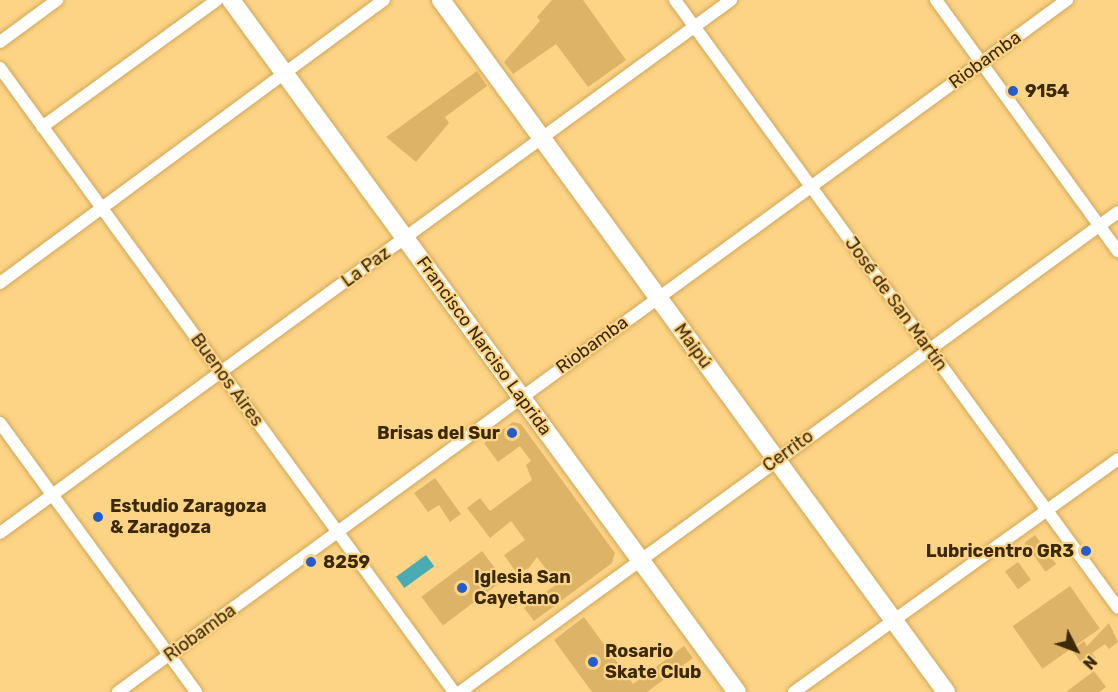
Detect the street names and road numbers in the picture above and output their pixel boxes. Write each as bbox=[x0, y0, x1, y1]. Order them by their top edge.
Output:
street label: Riobamba bbox=[945, 27, 1025, 93]
street label: José de San Martín bbox=[840, 233, 952, 375]
street label: La Paz bbox=[337, 242, 395, 292]
street label: Francisco Narciso Laprida bbox=[412, 252, 556, 440]
street label: Riobamba bbox=[552, 312, 632, 378]
street label: Maipú bbox=[670, 319, 716, 373]
street label: Buenos Aires bbox=[186, 329, 268, 431]
street label: Cerrito bbox=[758, 425, 818, 477]
street label: Riobamba bbox=[160, 600, 240, 666]

